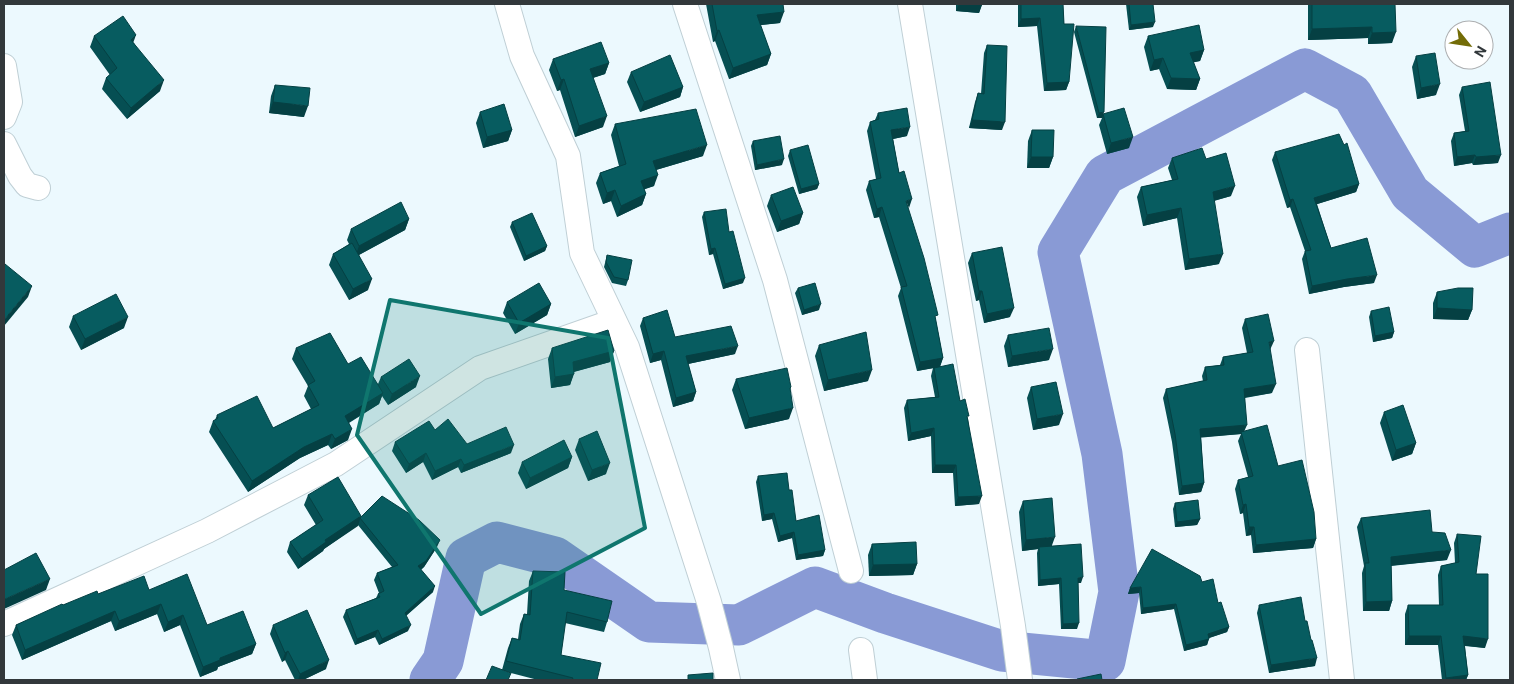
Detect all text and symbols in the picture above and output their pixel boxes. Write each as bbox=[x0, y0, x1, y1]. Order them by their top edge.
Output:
north arrow bbox=[1444, 20, 1494, 70]
text: N bbox=[1471, 43, 1490, 60]

